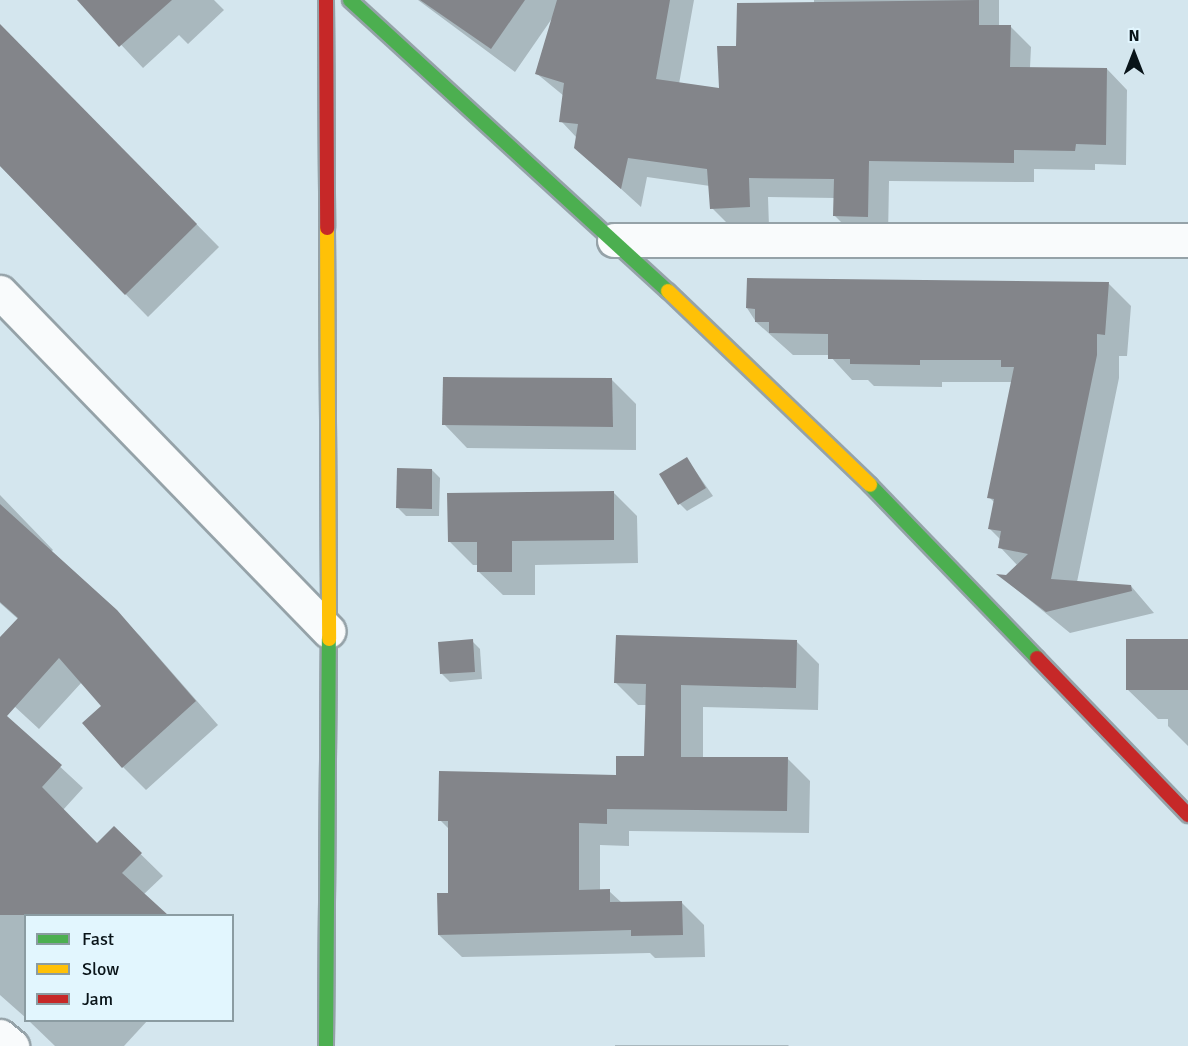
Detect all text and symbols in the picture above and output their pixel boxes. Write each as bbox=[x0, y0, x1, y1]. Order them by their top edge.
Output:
north arrow bbox=[1104, 24, 1164, 84]
text: N bbox=[1128, 26, 1140, 46]
legend bbox=[24, 914, 234, 1022]
text: Fast bbox=[82, 928, 114, 950]
text: Slow bbox=[82, 958, 119, 980]
text: Jam bbox=[82, 988, 113, 1010]

